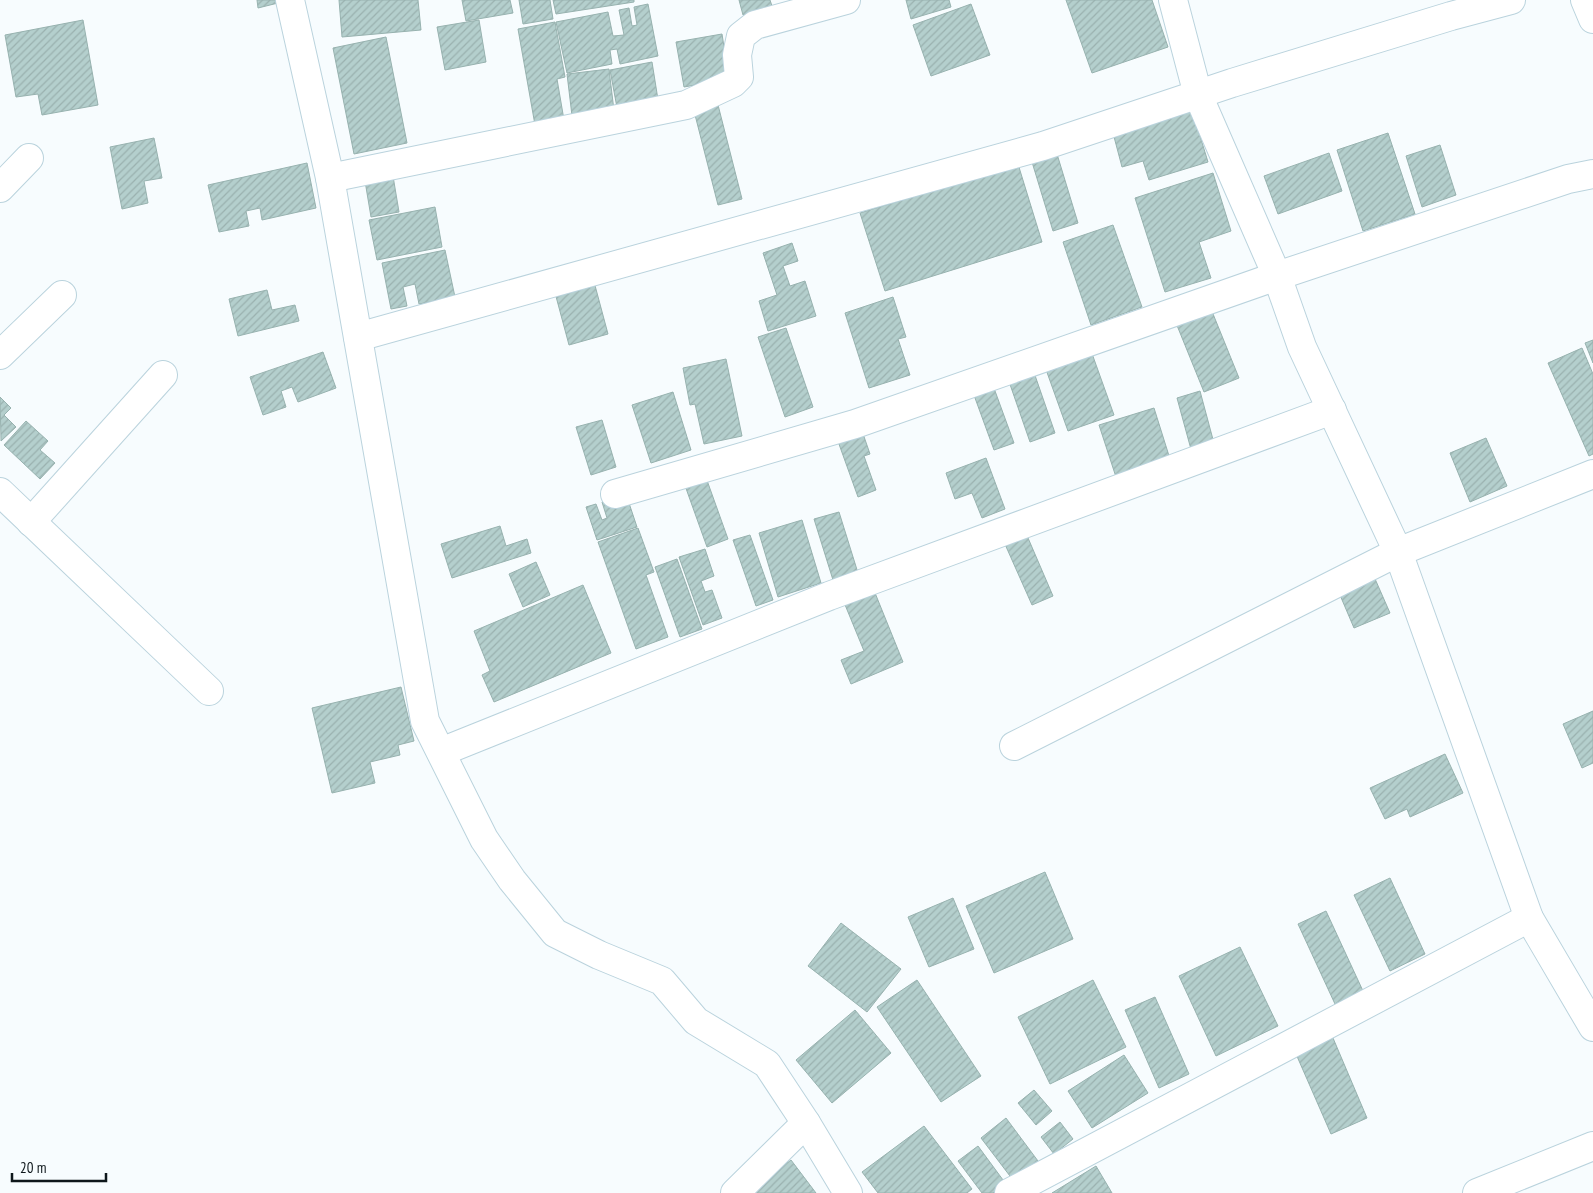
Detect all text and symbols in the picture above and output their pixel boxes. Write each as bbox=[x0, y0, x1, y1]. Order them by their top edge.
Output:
scale bar bbox=[12, 1150, 106, 1182]
text: 20 m bbox=[20, 1158, 46, 1177]

